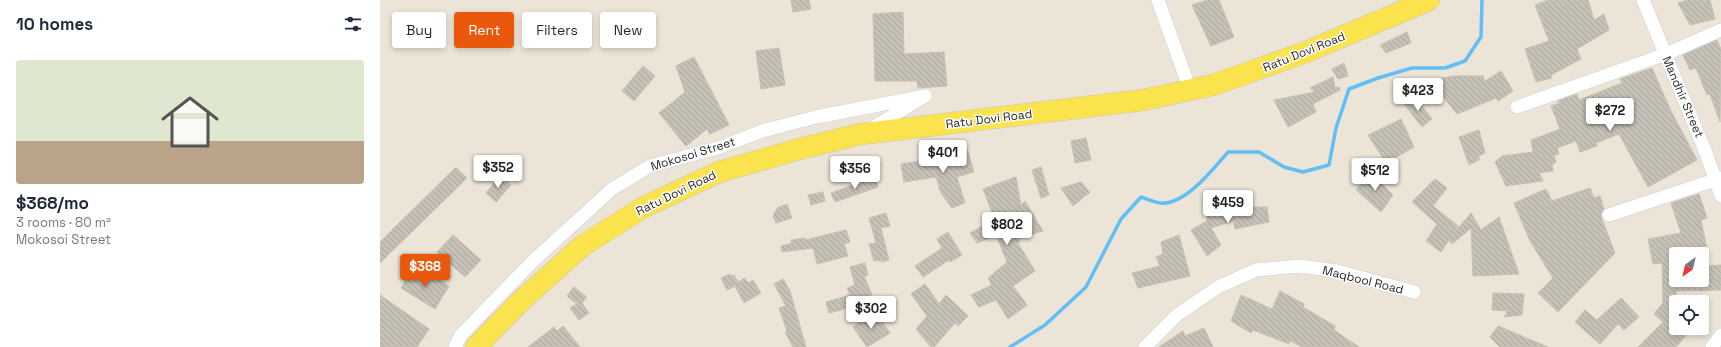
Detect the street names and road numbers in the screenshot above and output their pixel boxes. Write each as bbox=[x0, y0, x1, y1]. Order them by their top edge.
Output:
street label: Ratu Dovi Road bbox=[1261, 28, 1347, 76]
street label: Mandhir Street bbox=[1659, 54, 1707, 140]
street label: Ratu Dovi Road bbox=[945, 106, 1033, 132]
street label: Mokosoi Street bbox=[649, 134, 737, 174]
street label: Ratu Dovi Road bbox=[633, 167, 719, 219]
street label: Maqbool Road bbox=[1321, 262, 1405, 298]

